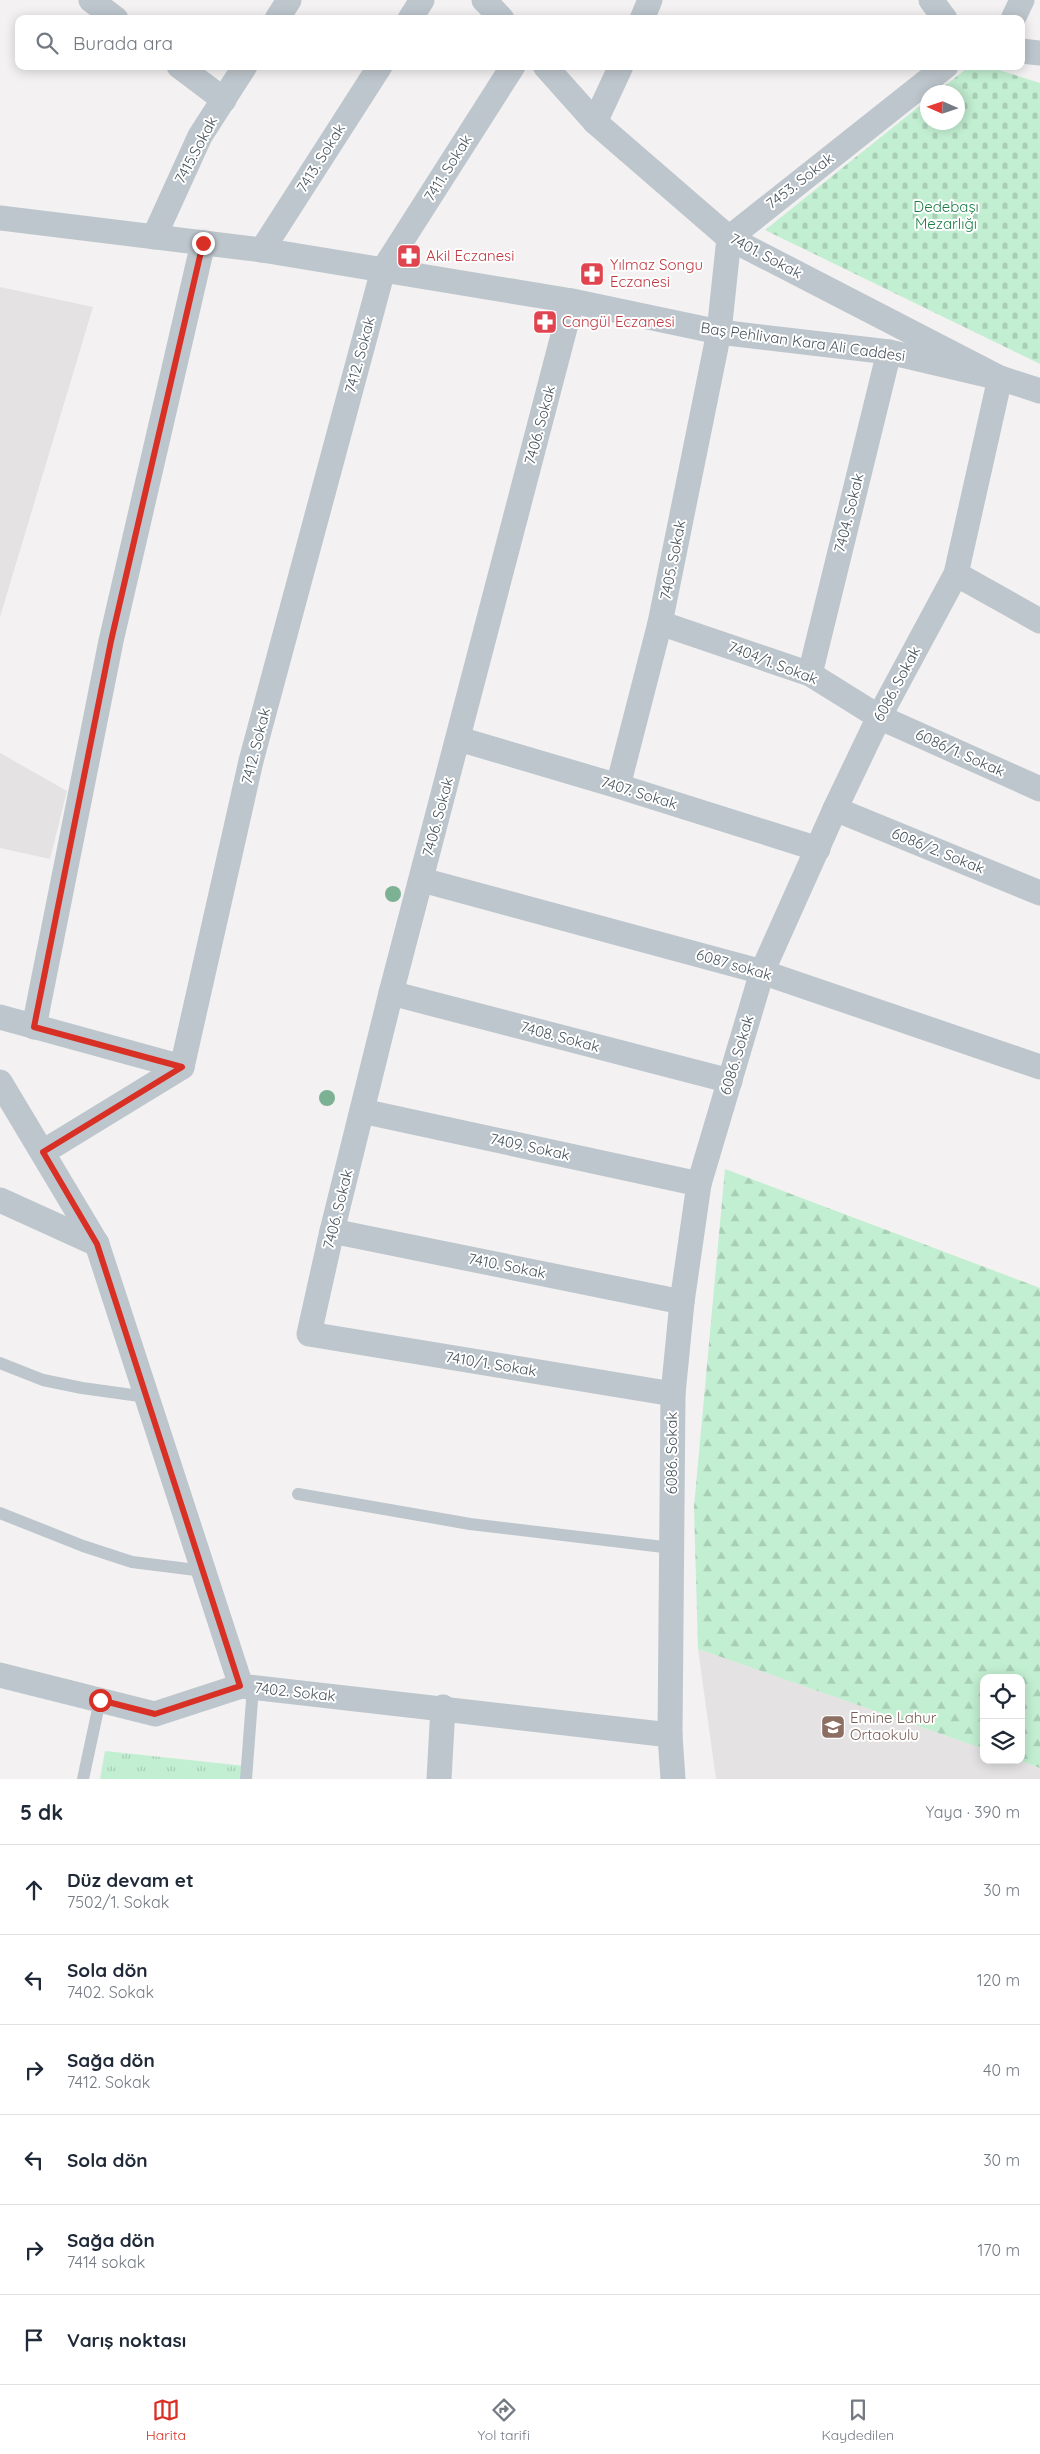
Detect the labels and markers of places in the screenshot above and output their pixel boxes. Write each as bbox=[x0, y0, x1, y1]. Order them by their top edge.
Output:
pharmacy icon: Akil Eczanesi bbox=[396, 243, 422, 269]
place label: Akil Eczanesi bbox=[426, 246, 514, 265]
place label: Yılmaz Songu Eczanesi bbox=[610, 255, 703, 291]
pharmacy icon: Yılmaz Songu Eczanesi bbox=[579, 261, 605, 287]
pharmacy icon: Cangül Eczanesi bbox=[532, 309, 558, 335]
place label: Cangül Eczanesi bbox=[562, 312, 675, 331]
place label: Emine Lahur Ortaokulu bbox=[850, 1708, 937, 1744]
school or university icon: Emine Lahur Ortaokulu bbox=[820, 1714, 846, 1740]

